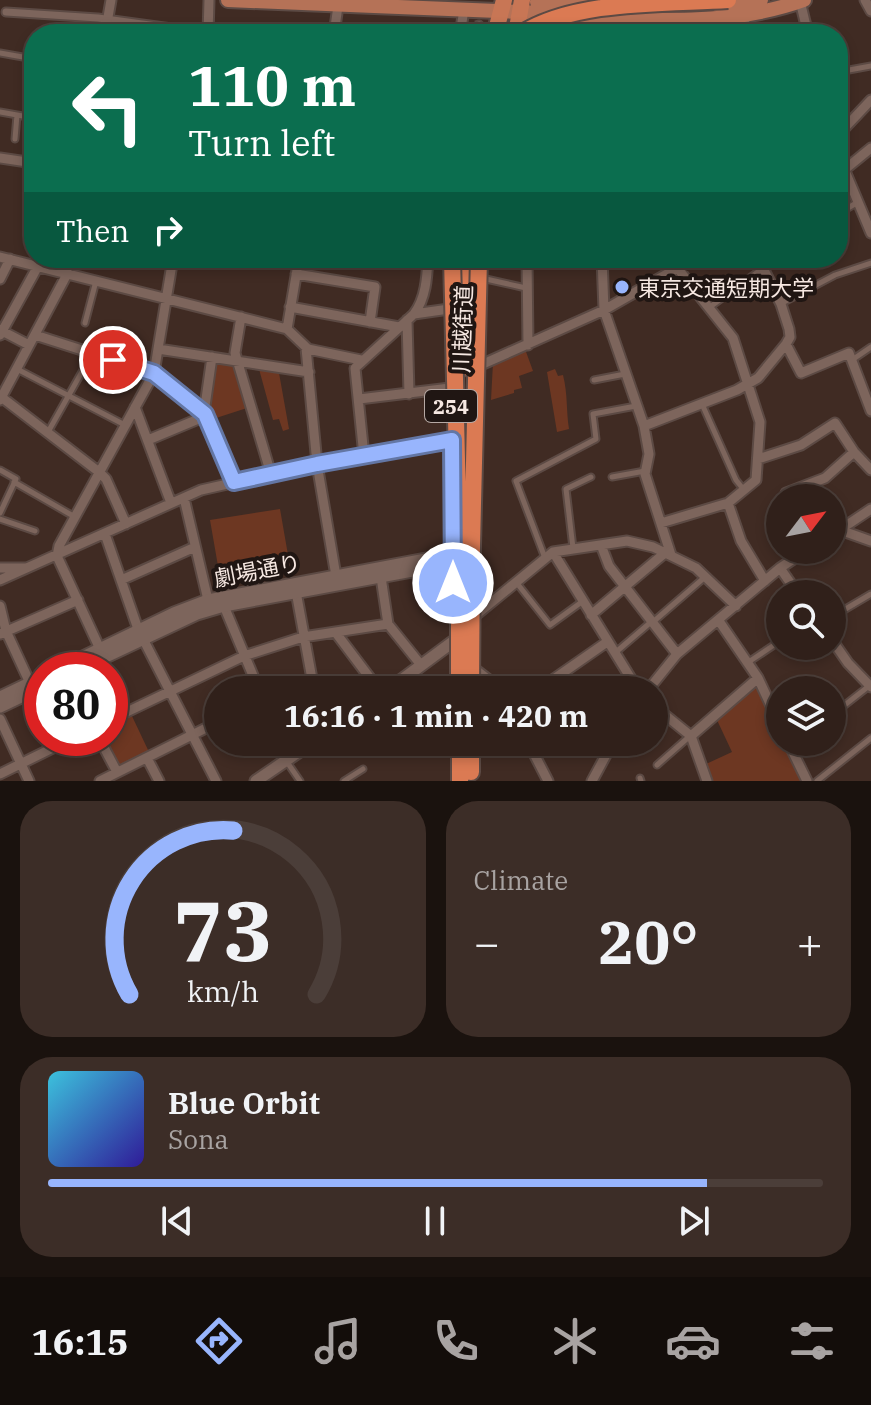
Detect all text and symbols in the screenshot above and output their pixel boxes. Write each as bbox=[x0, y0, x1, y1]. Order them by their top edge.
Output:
text: 110 m bbox=[188, 49, 356, 121]
icon: left bbox=[56, 56, 160, 160]
text: Turn left bbox=[188, 119, 335, 166]
icon: right bbox=[146, 208, 190, 252]
text: Then bbox=[56, 211, 130, 250]
place label: 東京交通短期大学 bbox=[638, 273, 814, 302]
marker: 東京交通短期大学 bbox=[613, 278, 631, 296]
street label: 川越街道 bbox=[446, 285, 478, 373]
pin bbox=[79, 326, 147, 394]
icon: arrive bbox=[91, 338, 135, 382]
road number: 254 bbox=[425, 390, 477, 422]
north arrow bbox=[766, 484, 846, 564]
map controls bbox=[766, 484, 846, 756]
position arrow bbox=[411, 541, 495, 625]
street label: 劇場通り bbox=[211, 547, 303, 593]
button: search bbox=[766, 580, 846, 660]
speed limit sign: 80 bbox=[24, 652, 128, 756]
button: layers bbox=[766, 676, 846, 756]
text: 16:16 · 1 min · 420 m bbox=[284, 696, 588, 735]
text: Climate bbox=[474, 863, 568, 897]
text: 73 bbox=[173, 876, 273, 984]
text: 20° bbox=[598, 902, 698, 981]
text: − bbox=[474, 914, 500, 971]
text: + bbox=[797, 914, 823, 971]
text: km/h bbox=[187, 973, 259, 1010]
text: Blue Orbit bbox=[168, 1083, 320, 1122]
text: Sona bbox=[168, 1122, 229, 1156]
icon: previous bbox=[155, 1199, 199, 1243]
icon: pause bbox=[413, 1199, 457, 1243]
icon: next bbox=[672, 1199, 716, 1243]
icon: directions bbox=[191, 1313, 247, 1369]
icon: music bbox=[310, 1313, 366, 1369]
icon: phone bbox=[428, 1313, 484, 1369]
icon: climate bbox=[547, 1313, 603, 1369]
icon: car bbox=[665, 1313, 721, 1369]
icon: filters bbox=[784, 1313, 840, 1369]
text: 16:15 bbox=[31, 1318, 129, 1365]

